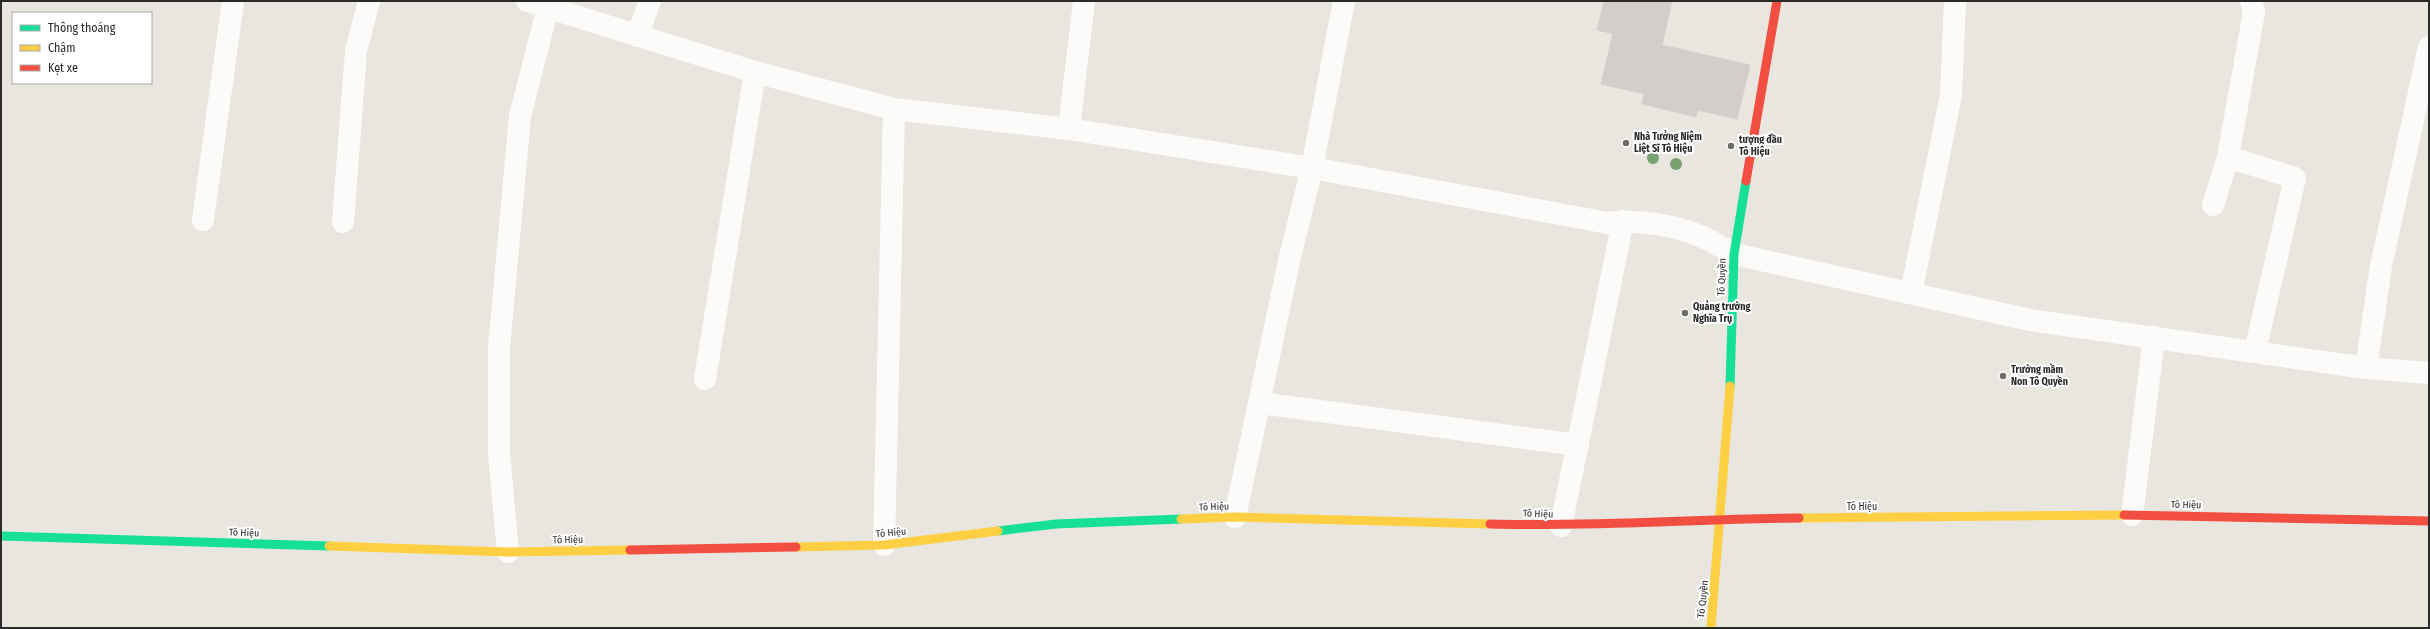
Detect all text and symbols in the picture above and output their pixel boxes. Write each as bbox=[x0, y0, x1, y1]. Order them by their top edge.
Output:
legend bbox=[12, 12, 152, 84]
text: Thông thoáng bbox=[48, 21, 116, 35]
text: Chậm bbox=[48, 41, 75, 55]
text: Kẹt xe bbox=[48, 61, 78, 75]
place label: Nhà Tưởng Niệm Liệt Sĩ Tô Hiệu bbox=[1634, 130, 1702, 155]
place label: tượng đầu Tô Hiệu bbox=[1739, 133, 1782, 158]
marker: Nhà Tưởng Niệm Liệt Sĩ Tô Hiệu bbox=[1621, 138, 1631, 148]
marker: tượng đầu Tô Hiệu bbox=[1726, 141, 1736, 151]
street label: Tô Quyền bbox=[1714, 258, 1729, 296]
place label: Quảng trường Nghĩa Trụ bbox=[1693, 300, 1751, 325]
marker: Quảng trường Nghĩa Trụ bbox=[1680, 308, 1690, 318]
place label: Trường mầm Non Tô Quyền bbox=[2011, 363, 2068, 388]
marker: Trường mầm Non Tô Quyền bbox=[1998, 371, 2008, 381]
street label: Tô Hiệu bbox=[2171, 499, 2201, 511]
street label: Tô Hiệu bbox=[1199, 500, 1229, 514]
street label: Tô Hiệu bbox=[1847, 501, 1877, 513]
street label: Tô Hiệu bbox=[1523, 507, 1553, 521]
street label: Tô Hiệu bbox=[229, 526, 259, 540]
street label: Tô Hiệu bbox=[875, 526, 907, 540]
street label: Tô Hiệu bbox=[553, 534, 583, 546]
street label: Tô Quyền bbox=[1694, 579, 1711, 618]

